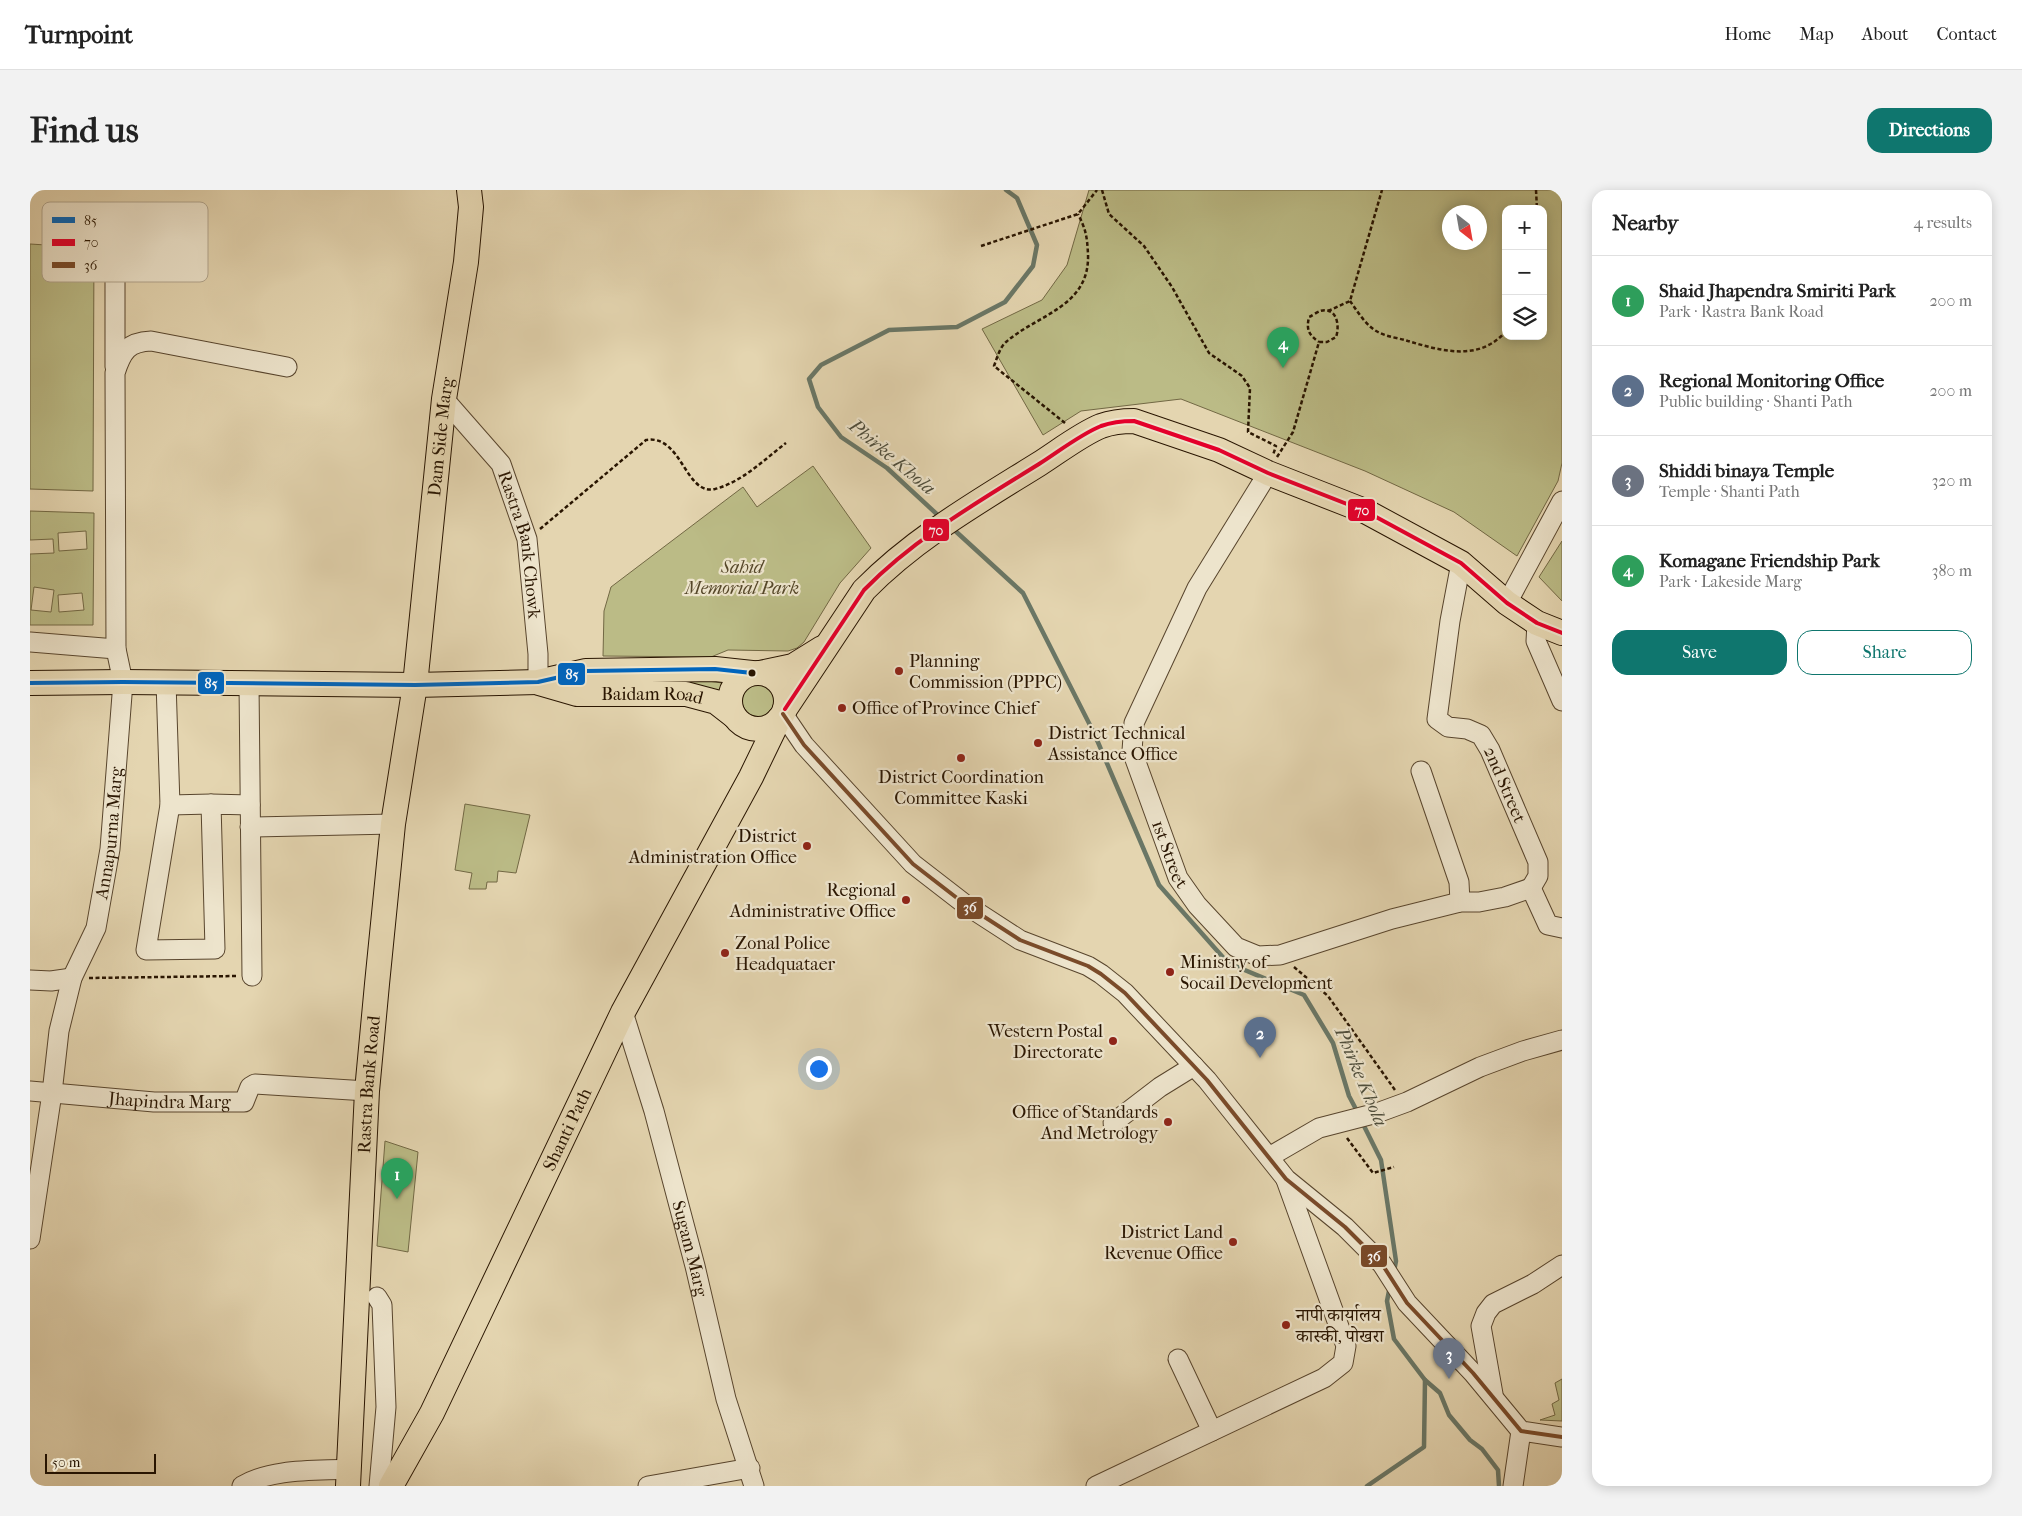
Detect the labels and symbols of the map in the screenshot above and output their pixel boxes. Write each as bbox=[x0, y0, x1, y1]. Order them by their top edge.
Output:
legend bbox=[42, 202, 208, 282]
north arrow bbox=[1442, 205, 1487, 250]
text: 85 bbox=[84, 212, 97, 229]
text: 70 bbox=[84, 234, 98, 251]
text: 36 bbox=[84, 257, 98, 274]
pin: 4 bbox=[1267, 327, 1299, 368]
street label: Dam Side Marg bbox=[424, 375, 458, 497]
water label: Phirke Khola bbox=[844, 414, 940, 499]
street label: Rastra Bank Chowk bbox=[494, 468, 545, 620]
line badge: 70 bbox=[1347, 498, 1376, 522]
text: 70 bbox=[1354, 502, 1369, 519]
line badge: 70 bbox=[922, 518, 950, 542]
text: 70 bbox=[928, 522, 943, 539]
park label: Sahid Memorial Park bbox=[683, 557, 799, 599]
place label: Planning Commission (PPPC) bbox=[909, 651, 1062, 693]
line badge: 85 bbox=[557, 662, 586, 686]
marker: Planning Commission (PPPC) bbox=[893, 665, 905, 677]
text: 85 bbox=[565, 666, 579, 683]
unlabelled marker bbox=[747, 668, 757, 678]
line badge: 85 bbox=[197, 671, 225, 695]
text: 85 bbox=[204, 675, 218, 692]
street label: Baidam Road bbox=[601, 684, 706, 709]
place label: Office of Province Chief bbox=[852, 698, 1040, 719]
marker: Office of Province Chief bbox=[836, 702, 848, 714]
place label: District Technical Assistance Office bbox=[1047, 723, 1186, 765]
marker: District Technical Assistance Office bbox=[1032, 737, 1044, 749]
street label: 2nd Street bbox=[1479, 743, 1531, 826]
marker: District Coordination Committee Kaski bbox=[955, 752, 967, 764]
street label: Annapurna Marg bbox=[91, 766, 127, 902]
place label: District Coordination Committee Kaski bbox=[878, 767, 1044, 809]
street label: 1st Street bbox=[1147, 817, 1193, 893]
place label: District Administration Office bbox=[628, 826, 798, 868]
marker: District Administration Office bbox=[801, 840, 813, 852]
place label: Regional Administrative Office bbox=[729, 880, 896, 922]
marker: Regional Administrative Office bbox=[900, 894, 912, 906]
line badge: 36 bbox=[956, 896, 984, 920]
text: 36 bbox=[963, 899, 977, 916]
place label: Zonal Police Headquataer bbox=[735, 933, 836, 975]
marker: Zonal Police Headquataer bbox=[719, 947, 731, 959]
place label: Ministry of Socail Development bbox=[1180, 952, 1334, 994]
marker: Ministry of Socail Development bbox=[1164, 966, 1176, 978]
street label: Rastra Bank Road bbox=[354, 1014, 385, 1154]
pin: 2 bbox=[1244, 1017, 1276, 1058]
place label: Western Postal Directorate bbox=[987, 1021, 1103, 1063]
water label: Phirke Khola bbox=[1330, 1023, 1392, 1130]
marker: Western Postal Directorate bbox=[1107, 1035, 1119, 1047]
your location bbox=[806, 1056, 832, 1082]
street label: Shanti Path bbox=[538, 1084, 596, 1174]
street label: Jhapindra Marg bbox=[106, 1087, 231, 1113]
place label: Office of Standards And Metrology bbox=[1012, 1102, 1159, 1144]
marker: Office of Standards And Metrology bbox=[1162, 1116, 1174, 1128]
pin: 1 bbox=[381, 1158, 413, 1199]
street label: Sugam Marg bbox=[668, 1198, 712, 1299]
place label: District Land Revenue Office bbox=[1104, 1222, 1223, 1264]
marker: District Land Revenue Office bbox=[1227, 1236, 1239, 1248]
line badge: 36 bbox=[1360, 1244, 1388, 1268]
text: 36 bbox=[1367, 1248, 1381, 1265]
place label: नापी कार्यालय कास्की, पोखरा bbox=[1295, 1304, 1385, 1347]
marker: नापी कार्यालय कास्की, पोखरा bbox=[1280, 1319, 1292, 1331]
pin: 3 bbox=[1433, 1338, 1465, 1379]
scale bar bbox=[45, 1451, 156, 1474]

